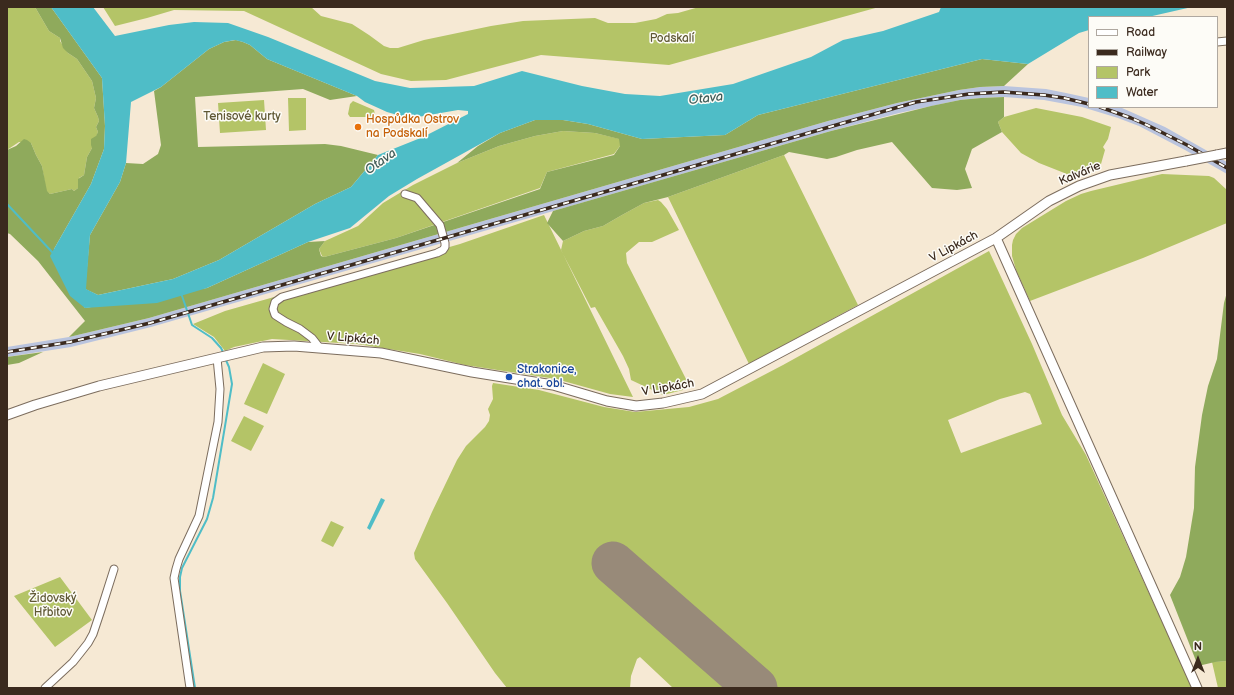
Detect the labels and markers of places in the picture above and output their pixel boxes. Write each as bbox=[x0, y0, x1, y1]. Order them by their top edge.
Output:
place label: Hospůdka Ostrov na Podskalí bbox=[366, 113, 459, 141]
marker: Hospůdka Ostrov na Podskalí bbox=[353, 122, 363, 132]
place label: Strakonice, chat. obl. bbox=[517, 363, 576, 391]
marker: Strakonice, chat. obl. bbox=[504, 372, 514, 382]

